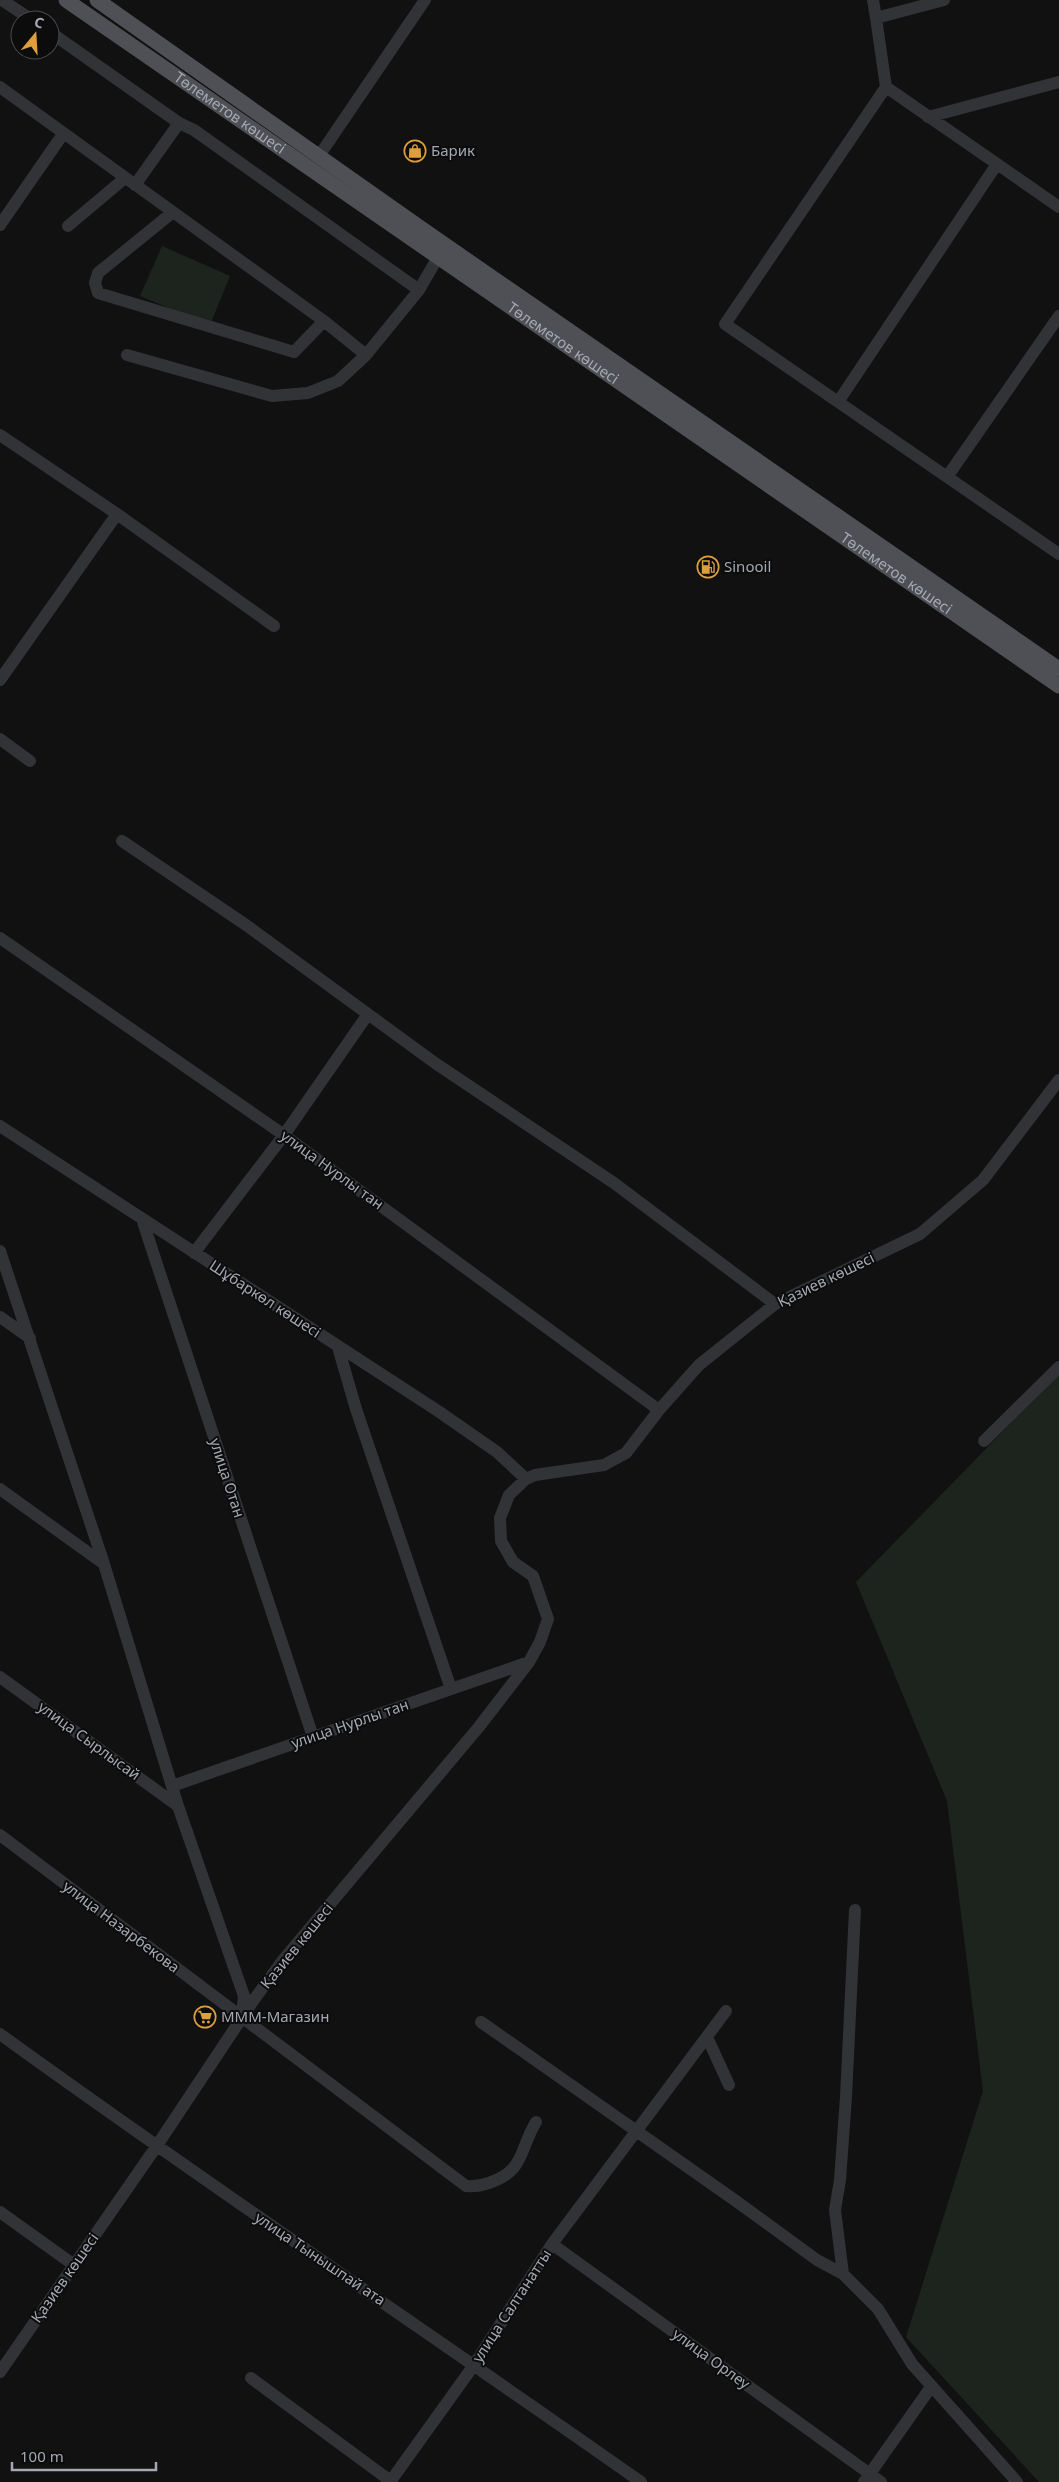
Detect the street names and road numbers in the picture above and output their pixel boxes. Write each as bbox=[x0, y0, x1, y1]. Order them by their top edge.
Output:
street label: Төлеметов көшесі bbox=[171, 67, 290, 158]
street label: Төлеметов көшесі bbox=[504, 297, 623, 388]
street label: Төлеметов көшесі bbox=[837, 527, 956, 618]
street label: улица Нурлы тан bbox=[277, 1125, 388, 1213]
street label: Қазиев көшесі bbox=[774, 1247, 877, 1311]
street label: Шұбаркөл көшесі bbox=[206, 1255, 325, 1342]
street label: улица Отан bbox=[206, 1435, 250, 1520]
street label: улица Нурлы тан bbox=[288, 1694, 411, 1753]
street label: улица Сырлысай bbox=[34, 1696, 145, 1784]
street label: улица Назарбекова bbox=[59, 1876, 184, 1977]
street label: Қазиев көшесі bbox=[255, 1898, 337, 1993]
street label: улица Тынышпай ата bbox=[251, 2207, 390, 2309]
street label: Қазиев көшесі bbox=[26, 2229, 103, 2326]
street label: улица Салтанатты bbox=[467, 2245, 555, 2366]
street label: улица Орлеу bbox=[669, 2323, 755, 2393]

